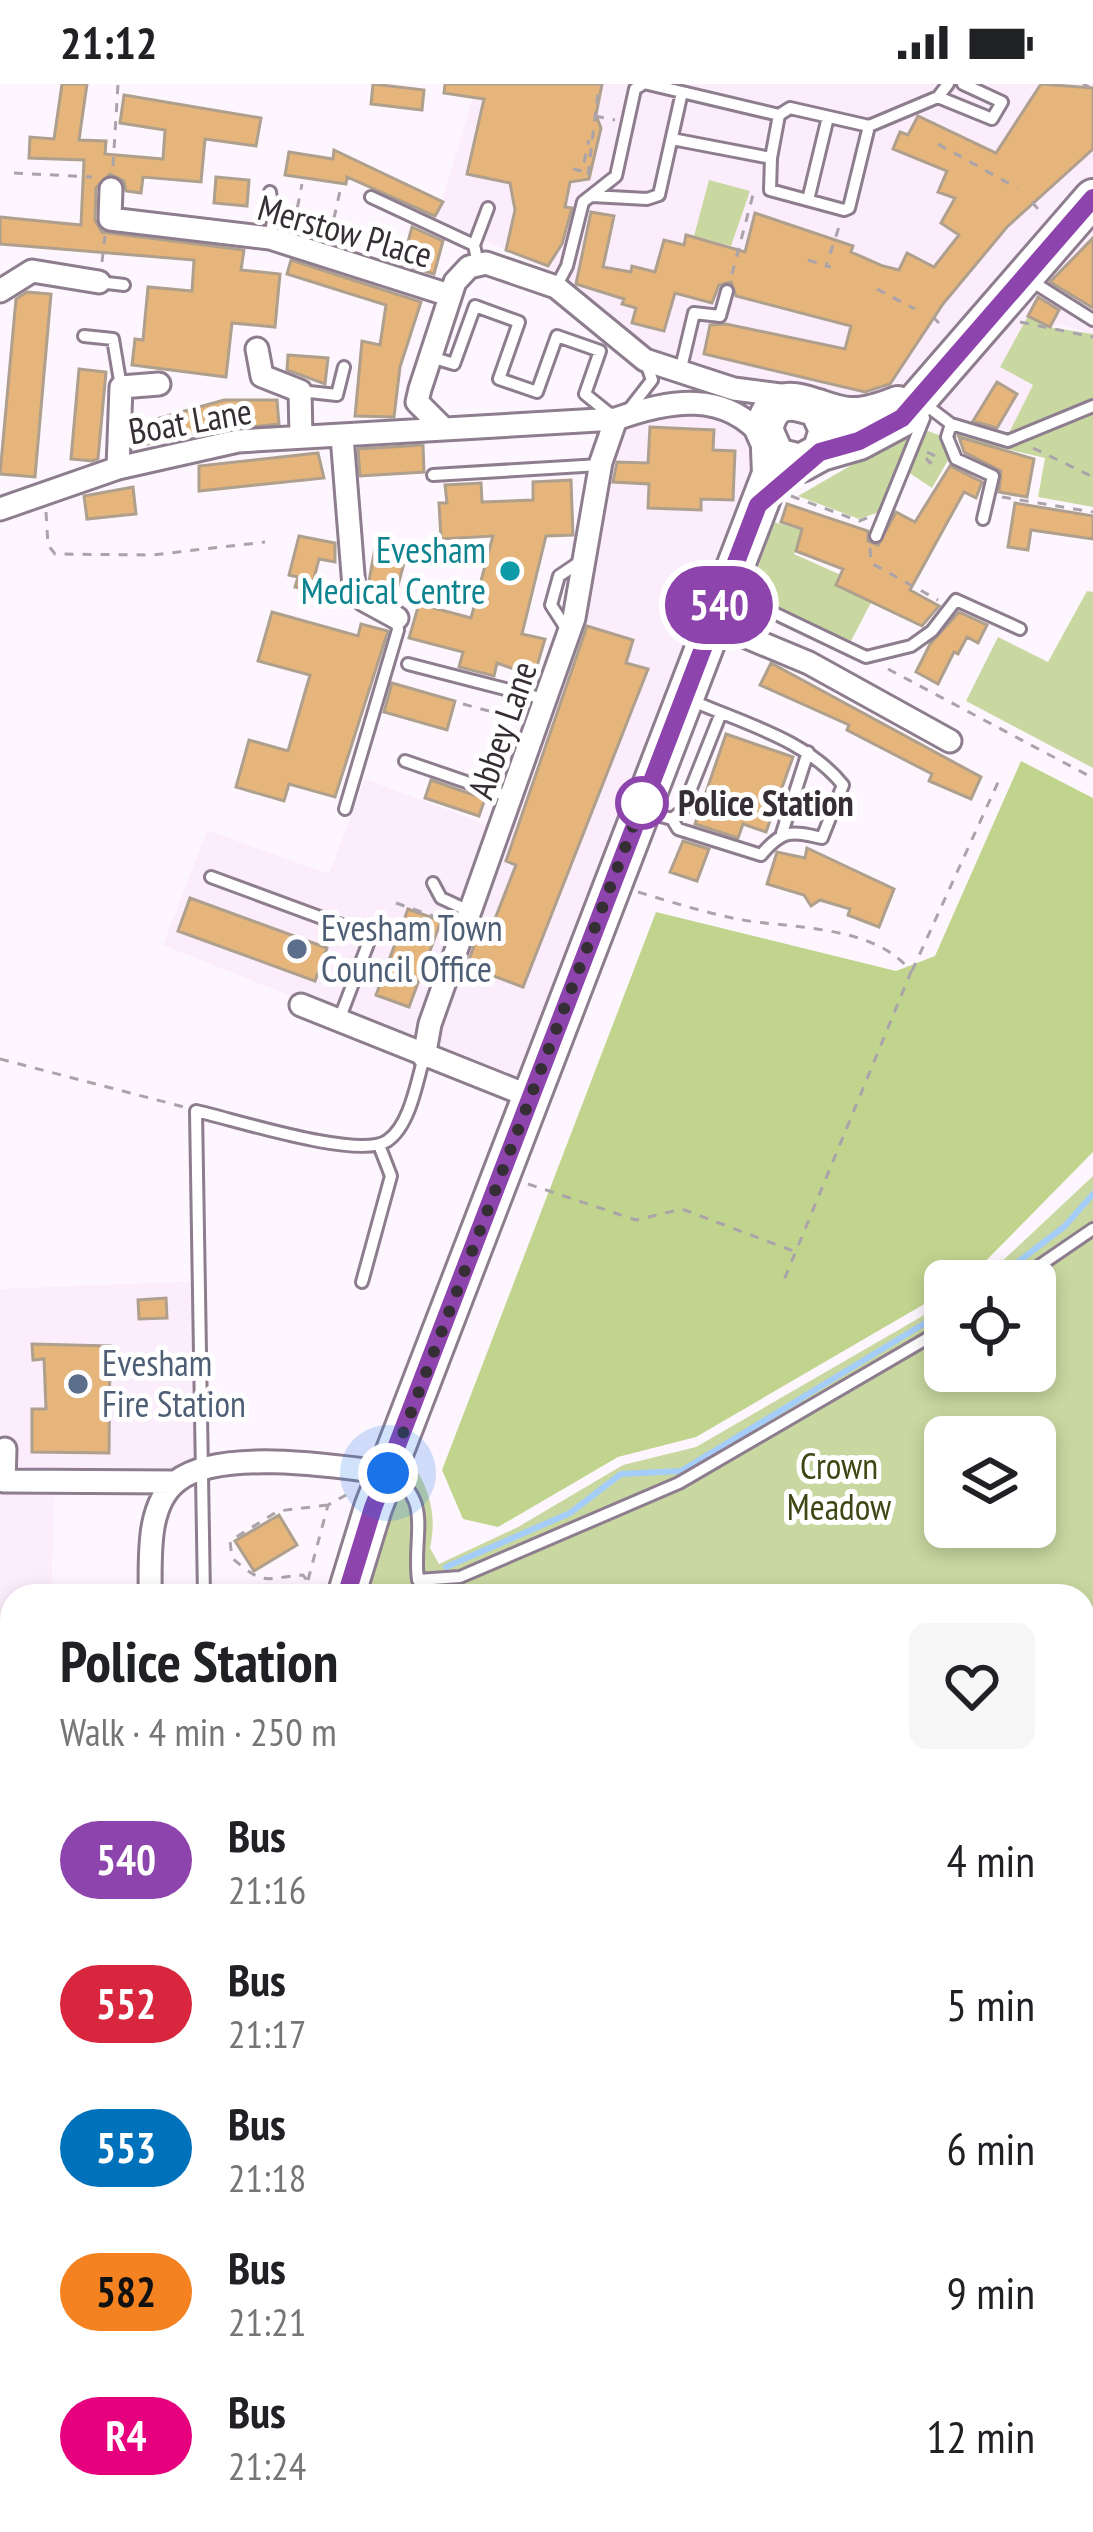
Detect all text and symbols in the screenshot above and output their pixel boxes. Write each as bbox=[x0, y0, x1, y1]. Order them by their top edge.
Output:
text: 21:12 bbox=[60, 13, 157, 71]
street label: Merstow Place bbox=[253, 183, 438, 278]
street label: Boat Lane bbox=[125, 387, 255, 454]
place label: Evesham Medical Centre bbox=[301, 526, 486, 614]
marker: Evesham Medical Centre bbox=[497, 558, 523, 584]
line badge: 540 bbox=[650, 566, 788, 644]
text: 540 bbox=[689, 577, 749, 632]
street label: Abbey Lane bbox=[456, 655, 547, 805]
marker: Police Station bbox=[617, 778, 667, 828]
place label: Police Station bbox=[678, 779, 854, 826]
place label: Evesham Town Council Office bbox=[321, 904, 502, 992]
marker: Evesham Town Council Office bbox=[284, 936, 310, 962]
map controls bbox=[924, 1260, 1056, 1548]
button: locate bbox=[924, 1260, 1056, 1392]
place label: Evesham Fire Station bbox=[102, 1339, 246, 1427]
marker: Evesham Fire Station bbox=[65, 1371, 91, 1397]
button: layers bbox=[924, 1416, 1056, 1548]
park label: Crown Meadow bbox=[787, 1442, 892, 1530]
your location bbox=[358, 1443, 418, 1503]
button: heart bbox=[909, 1623, 1035, 1749]
text: Police Station bbox=[60, 1624, 338, 1698]
text: Walk · 4 min · 250 m bbox=[60, 1706, 337, 1757]
text: Bus bbox=[228, 1806, 286, 1864]
text: 4 min bbox=[946, 1831, 1035, 1889]
text: 540 bbox=[96, 1832, 156, 1887]
text: 21:16 bbox=[228, 1864, 306, 1915]
text: Bus bbox=[228, 1950, 286, 2008]
text: 5 min bbox=[946, 1975, 1035, 2033]
text: 552 bbox=[96, 1976, 156, 2031]
text: 21:17 bbox=[228, 2008, 306, 2059]
text: Bus bbox=[228, 2094, 286, 2152]
text: 6 min bbox=[946, 2119, 1035, 2177]
text: 553 bbox=[96, 2120, 156, 2175]
text: 21:18 bbox=[228, 2152, 306, 2203]
text: Bus bbox=[228, 2238, 286, 2296]
text: 9 min bbox=[946, 2263, 1035, 2321]
text: 582 bbox=[96, 2264, 156, 2319]
text: 21:21 bbox=[228, 2296, 306, 2347]
text: Bus bbox=[228, 2382, 286, 2440]
text: 12 min bbox=[926, 2407, 1035, 2465]
text: R4 bbox=[105, 2408, 147, 2463]
text: 21:24 bbox=[228, 2440, 306, 2491]

